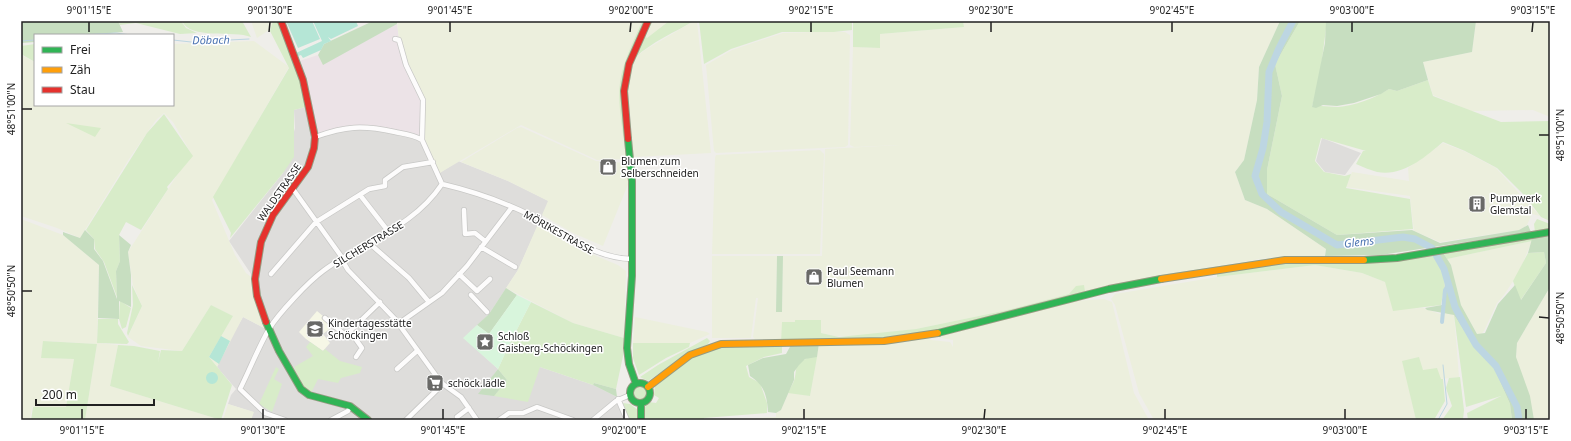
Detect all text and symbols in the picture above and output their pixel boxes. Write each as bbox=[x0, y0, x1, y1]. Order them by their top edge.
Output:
text: 9°01'15"E bbox=[67, 3, 111, 17]
text: 9°01'30"E bbox=[248, 3, 292, 17]
text: 9°01'45"E bbox=[428, 3, 472, 17]
text: 9°02'00"E bbox=[609, 3, 653, 17]
text: 9°02'15"E bbox=[789, 3, 833, 17]
text: 9°02'30"E bbox=[969, 3, 1013, 17]
text: 9°02'45"E bbox=[1150, 3, 1194, 17]
text: 9°03'00"E bbox=[1330, 3, 1374, 17]
text: 9°03'15"E bbox=[1511, 3, 1555, 17]
water label: Döbach bbox=[192, 32, 230, 47]
legend bbox=[34, 34, 174, 106]
text: Frei bbox=[70, 41, 91, 58]
text: Zäh bbox=[70, 61, 91, 78]
text: Stau bbox=[70, 81, 95, 98]
text: 48°51'00"N bbox=[4, 83, 18, 135]
text: 48°51'00"N bbox=[1553, 109, 1567, 161]
place label: Blumen zum Selberschneiden bbox=[621, 154, 699, 180]
shop icon: Blumen zum Selberschneiden bbox=[598, 157, 618, 177]
street label: WALDSTRASSE bbox=[254, 160, 304, 224]
place label: Pumpwerk Glemstal bbox=[1490, 191, 1541, 217]
building icon: Pumpwerk Glemstal bbox=[1467, 194, 1487, 214]
street label: MÖRIKESTRASSE bbox=[521, 207, 597, 257]
street label: SILCHERSTRASSE bbox=[330, 217, 406, 271]
water label: Glems bbox=[1343, 232, 1375, 251]
place label: Paul Seemann Blumen bbox=[827, 264, 894, 290]
text: 48°50'50"N bbox=[4, 265, 18, 317]
shop icon: Paul Seemann Blumen bbox=[804, 267, 824, 287]
text: 48°50'50"N bbox=[1553, 292, 1567, 344]
place label: Kindertagesstätte Schöckingen bbox=[328, 316, 412, 342]
school or university icon: Kindertagesstätte Schöckingen bbox=[305, 319, 325, 339]
place label: Schloß Gaisberg-Schöckingen bbox=[498, 329, 603, 355]
place icon: Schloß Gaisberg-Schöckingen bbox=[475, 332, 495, 352]
supermarket icon: schöck.lädle bbox=[425, 373, 445, 393]
place label: schöck.lädle bbox=[448, 376, 506, 390]
scale bar bbox=[36, 381, 154, 407]
text: 200 m bbox=[42, 386, 77, 403]
text: 9°01'15"E bbox=[60, 423, 104, 437]
text: 9°01'30"E bbox=[241, 423, 285, 437]
text: 9°01'45"E bbox=[421, 423, 465, 437]
text: 9°02'00"E bbox=[602, 423, 646, 437]
text: 9°02'15"E bbox=[782, 423, 826, 437]
text: 9°02'30"E bbox=[962, 423, 1006, 437]
text: 9°02'45"E bbox=[1143, 423, 1187, 437]
text: 9°03'00"E bbox=[1323, 423, 1367, 437]
text: 9°03'15"E bbox=[1504, 423, 1548, 437]

